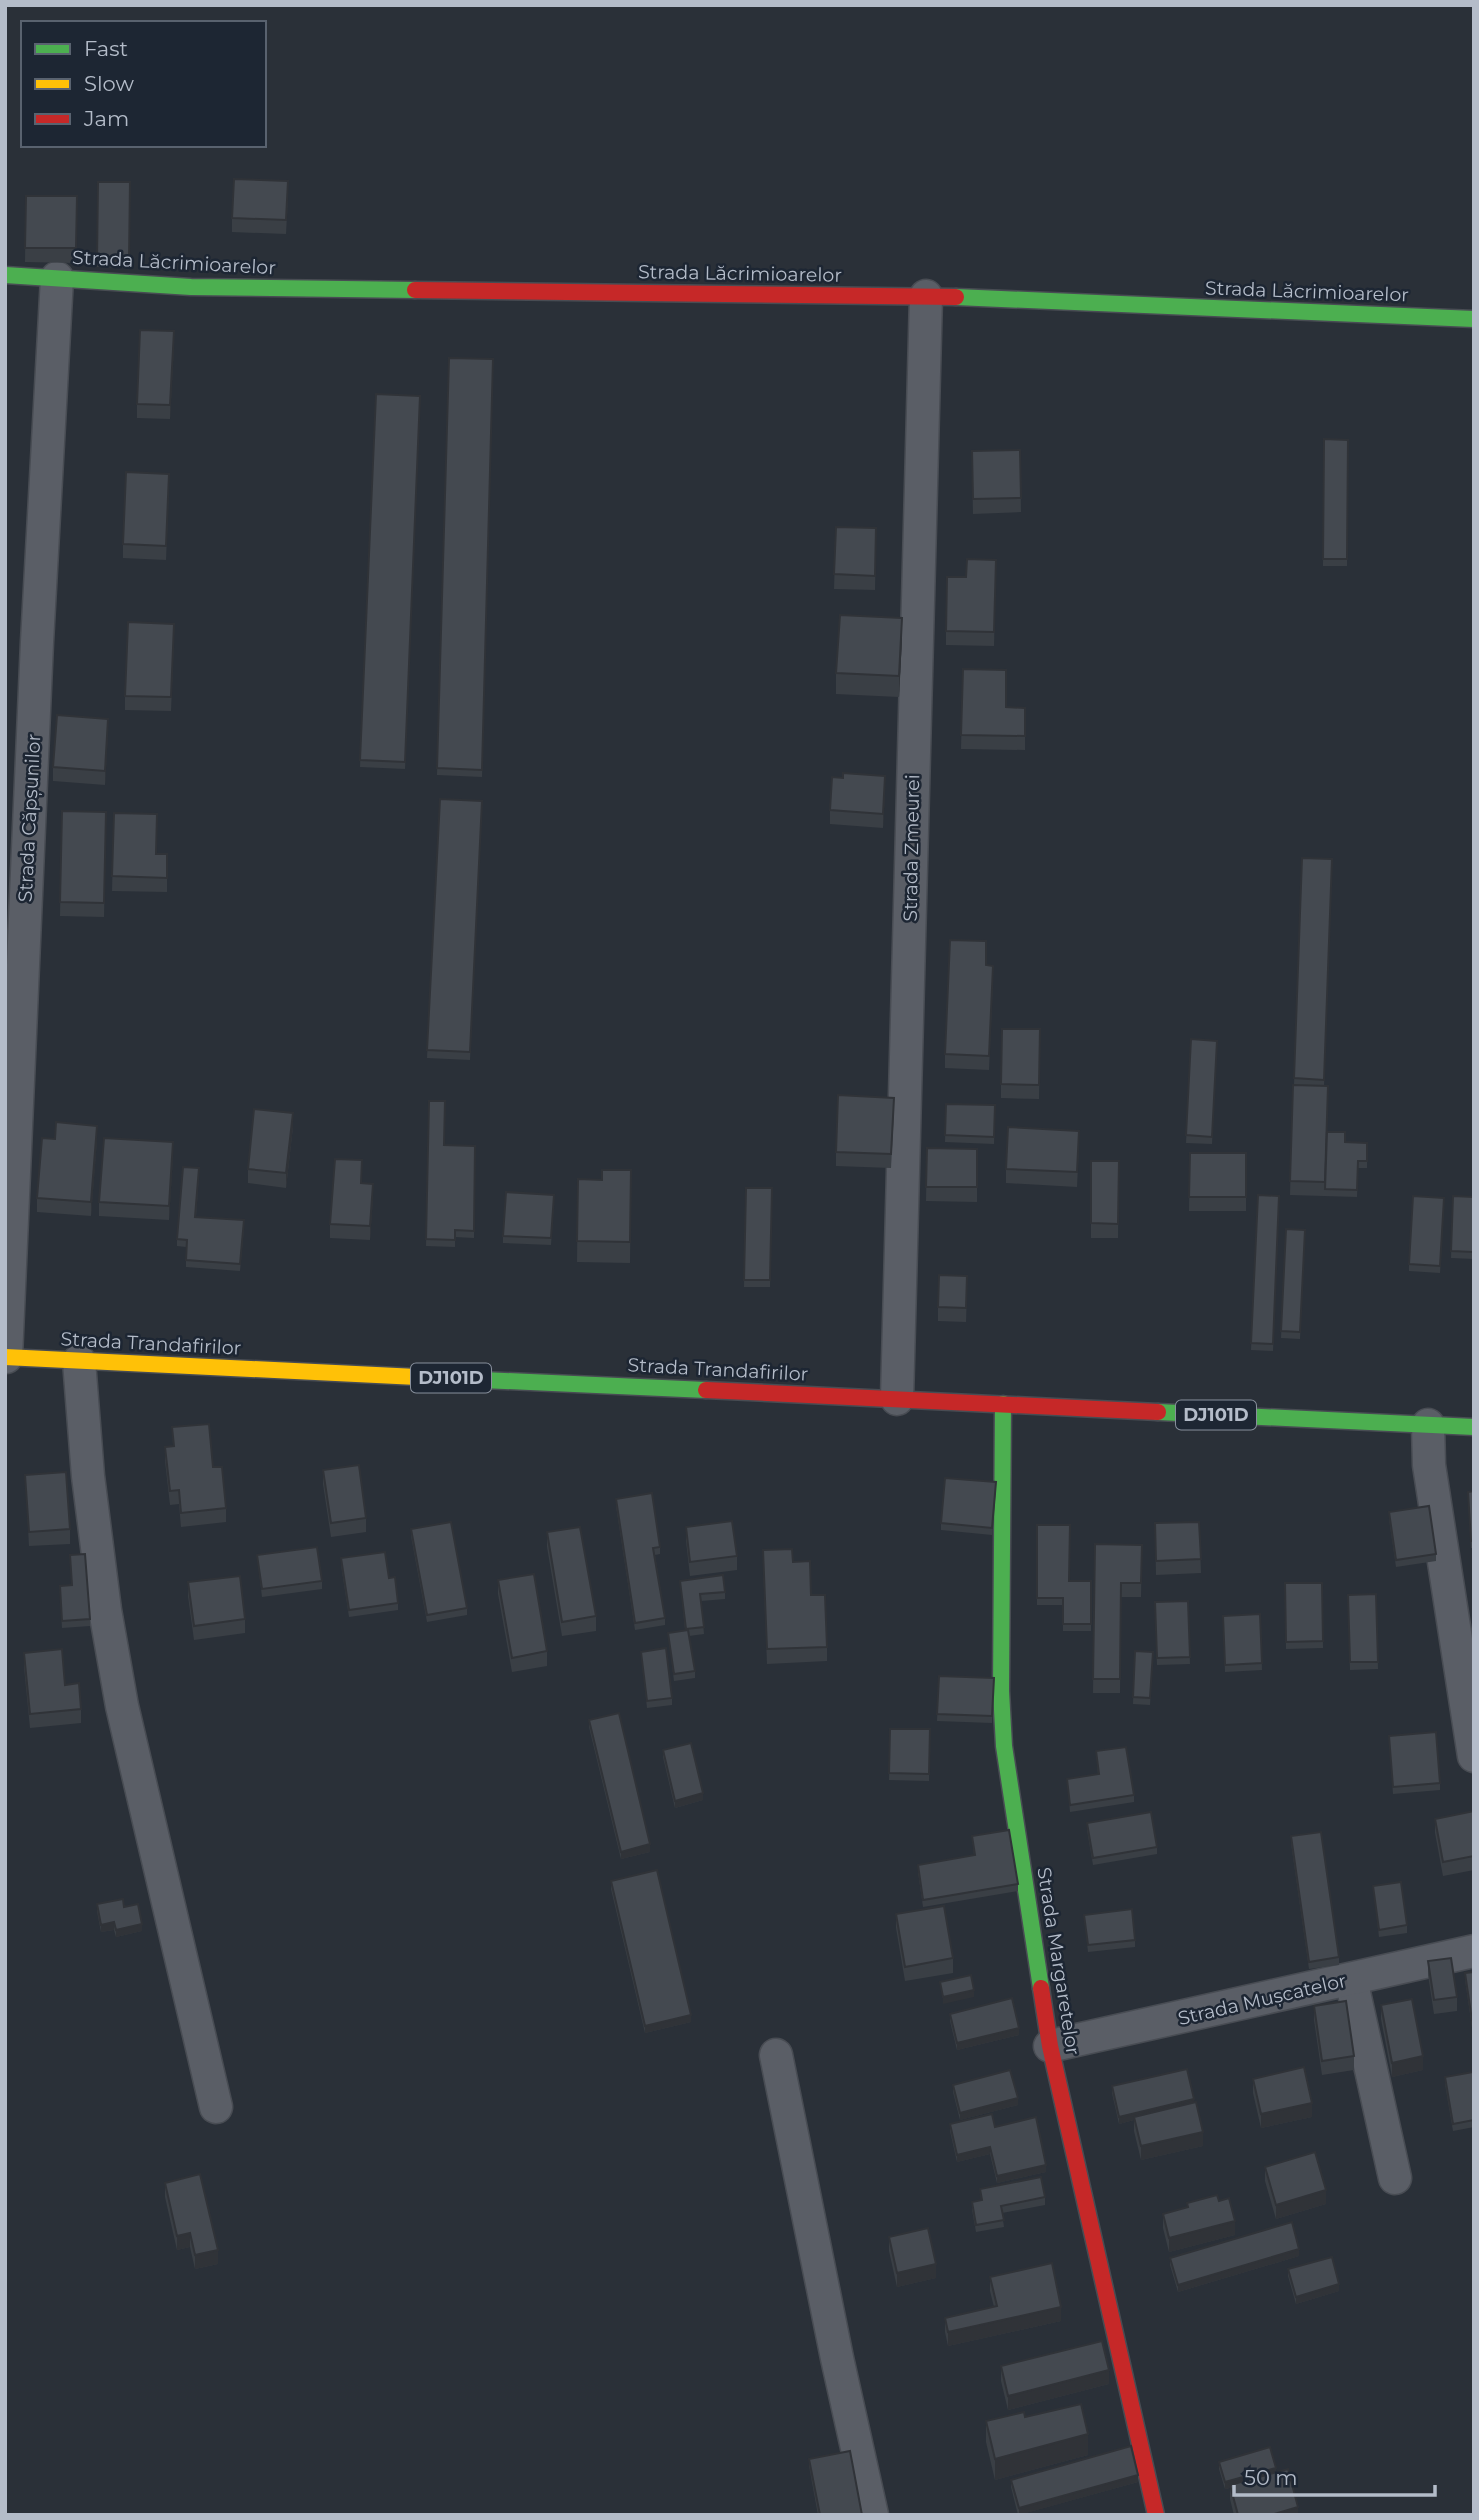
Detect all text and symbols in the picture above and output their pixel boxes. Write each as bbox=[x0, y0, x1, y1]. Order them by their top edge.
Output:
legend bbox=[21, 21, 266, 147]
text: Fast bbox=[84, 36, 128, 61]
text: Slow bbox=[84, 71, 134, 96]
text: Jam bbox=[83, 106, 129, 131]
street label: Strada Lăcrimioarelor bbox=[71, 246, 276, 279]
street label: Strada Lăcrimioarelor bbox=[638, 260, 842, 287]
street label: Strada Lăcrimioarelor bbox=[1205, 276, 1409, 307]
street label: Strada Căpșunilor bbox=[14, 733, 46, 903]
street label: Strada Zmeurei bbox=[899, 774, 924, 922]
street label: Strada Trandafirilor bbox=[60, 1327, 242, 1360]
street label: Strada Trandafirilor bbox=[627, 1353, 809, 1386]
road number: DJ101D bbox=[411, 1364, 491, 1392]
road number: DJ101D bbox=[1176, 1400, 1256, 1430]
street label: Strada Margaretelor bbox=[1032, 1866, 1085, 2057]
street label: Strada Mușcatelor bbox=[1176, 1969, 1349, 2031]
scale bar bbox=[1234, 2454, 1435, 2498]
text: 50 m bbox=[1244, 2465, 1298, 2490]

